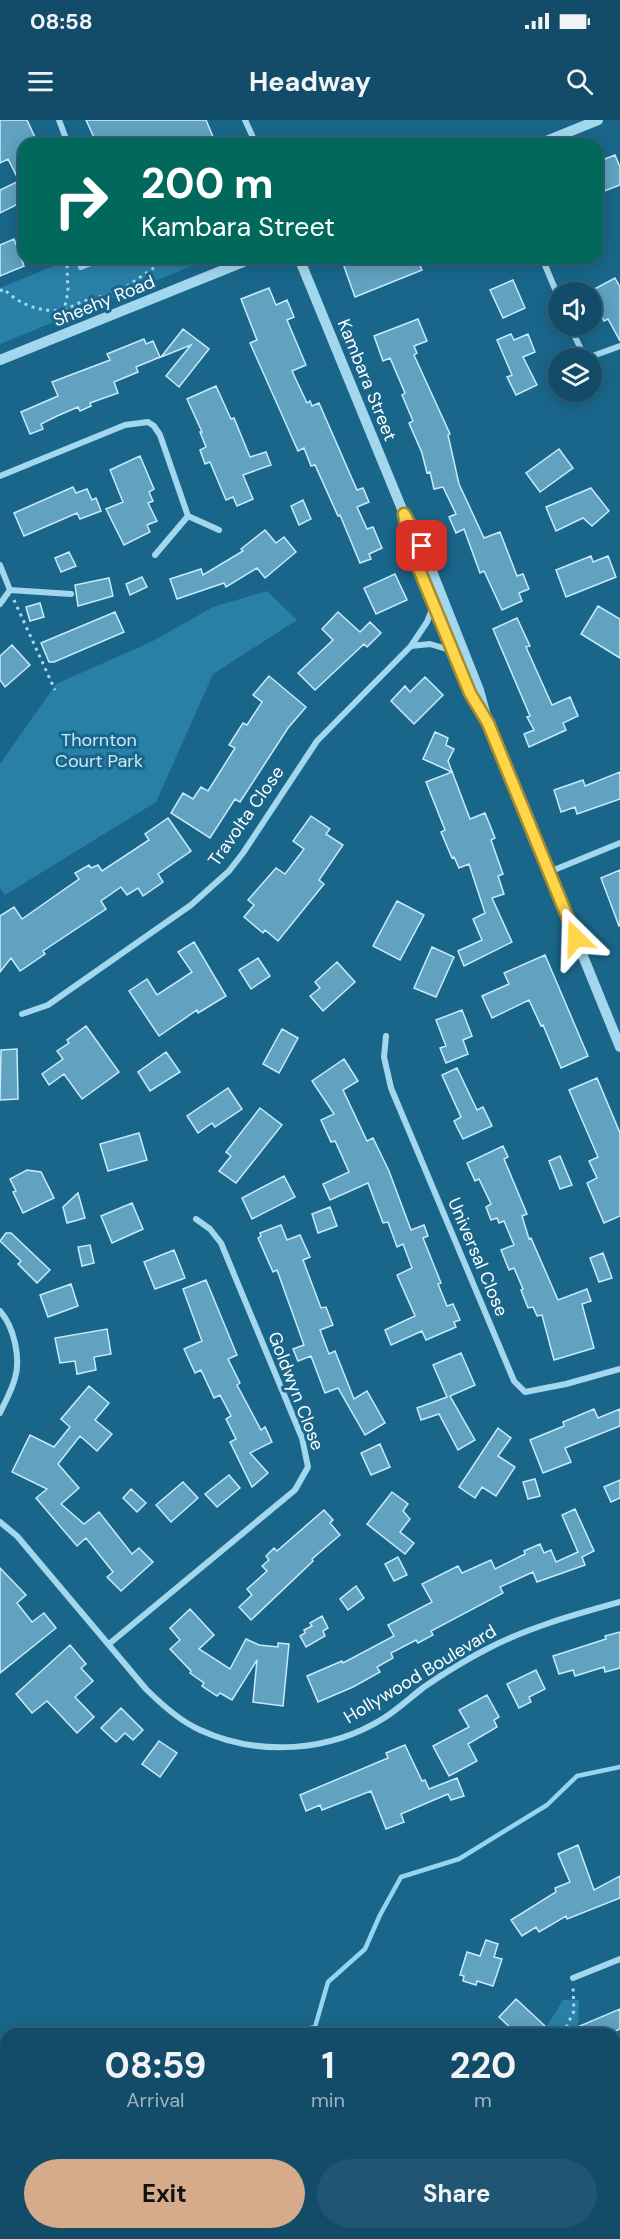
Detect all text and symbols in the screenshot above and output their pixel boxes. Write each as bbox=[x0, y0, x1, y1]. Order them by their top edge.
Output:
text: 08:58 bbox=[30, 7, 93, 36]
text: Headway bbox=[249, 64, 371, 99]
icon: menu bbox=[24, 65, 57, 98]
icon: search bbox=[563, 65, 596, 98]
text: 200 m bbox=[141, 156, 274, 211]
icon: right bbox=[42, 162, 120, 240]
text: Kambara Street bbox=[141, 209, 335, 244]
street label: Sheehy Road bbox=[49, 270, 159, 332]
map controls bbox=[548, 282, 602, 402]
button: sound bbox=[548, 282, 602, 336]
street label: Kambara Street bbox=[332, 316, 402, 444]
button: layers bbox=[548, 348, 602, 402]
pin bbox=[396, 520, 447, 571]
icon: arrive bbox=[405, 529, 438, 562]
park label: Thornton Court Park bbox=[55, 728, 143, 773]
street label: Travolta Close bbox=[202, 761, 290, 871]
position arrow bbox=[544, 906, 608, 970]
street label: Universal Close bbox=[442, 1194, 514, 1320]
street label: Goldwyn Close bbox=[262, 1328, 330, 1454]
street label: Hollywood Boulevard bbox=[339, 1619, 501, 1729]
text: 08:59 bbox=[105, 2042, 206, 2089]
text: 1 bbox=[321, 2042, 335, 2089]
text: 220 bbox=[450, 2042, 516, 2089]
text: Arrival bbox=[126, 2087, 185, 2113]
text: min bbox=[311, 2087, 345, 2113]
text: m bbox=[474, 2087, 492, 2113]
button: Exit bbox=[24, 2159, 305, 2228]
button: Share bbox=[317, 2159, 597, 2228]

